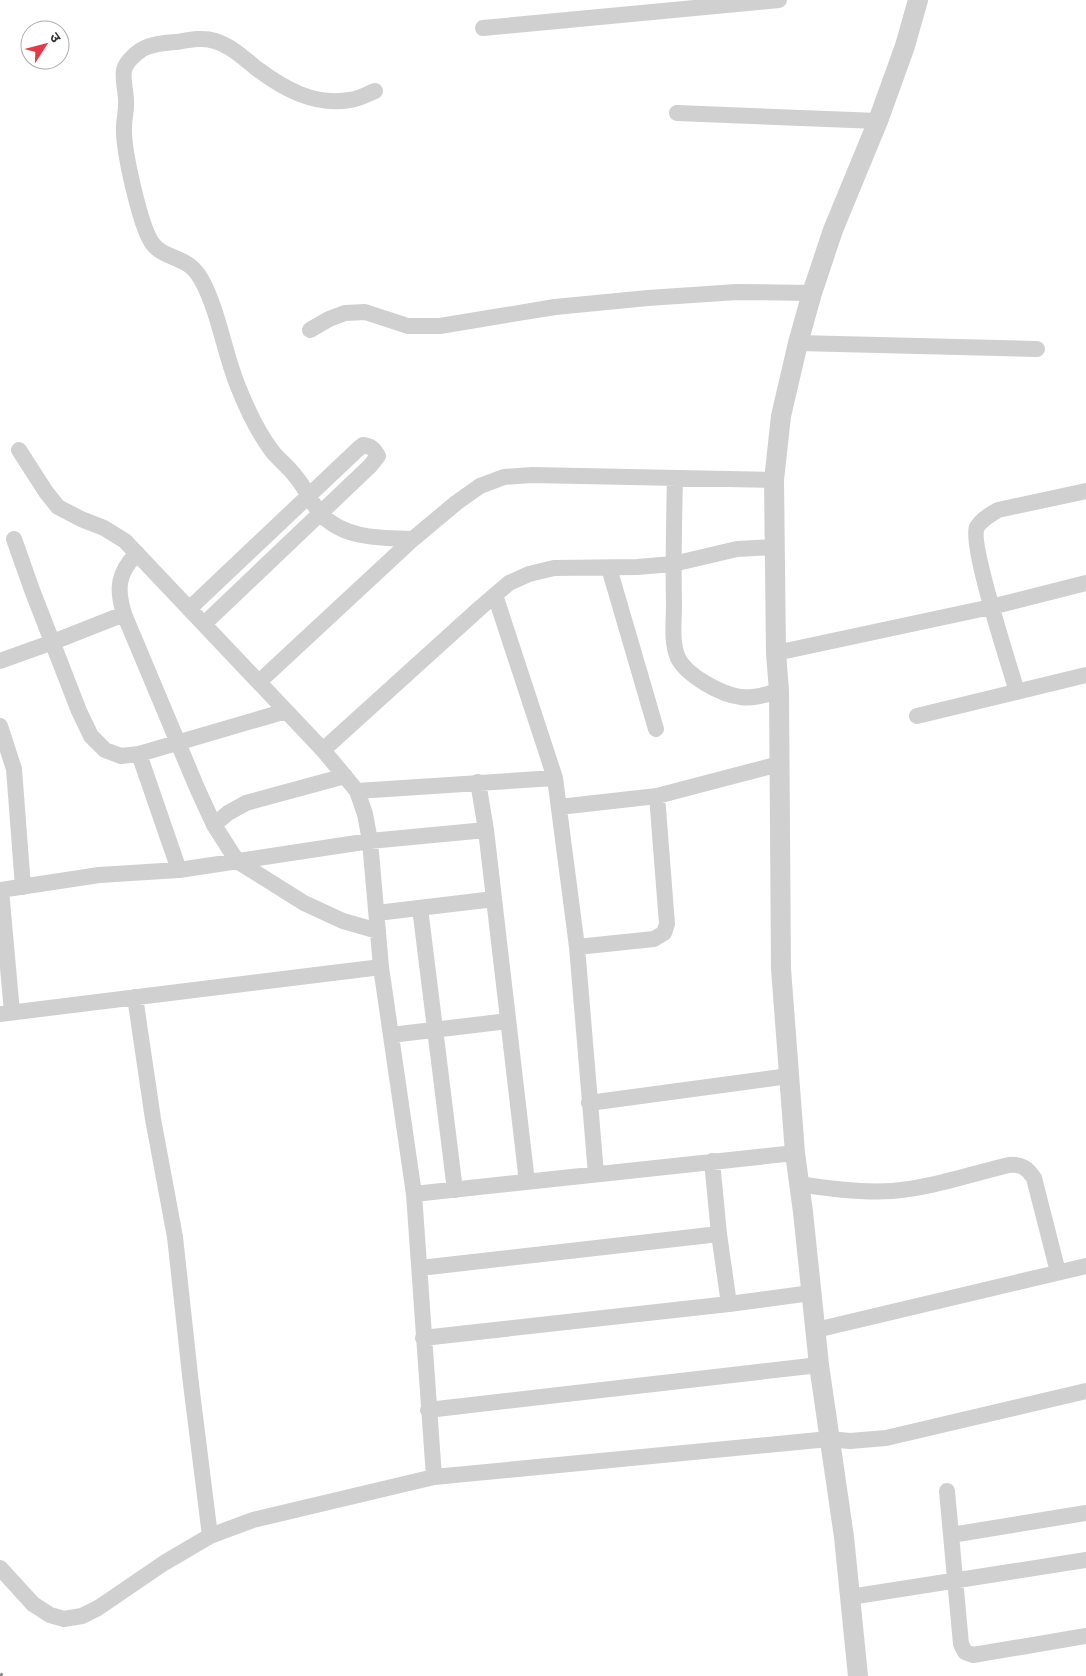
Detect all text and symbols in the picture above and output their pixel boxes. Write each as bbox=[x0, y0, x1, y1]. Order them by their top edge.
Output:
north arrow bbox=[20, 20, 70, 70]
text: उ bbox=[47, 29, 66, 46]

